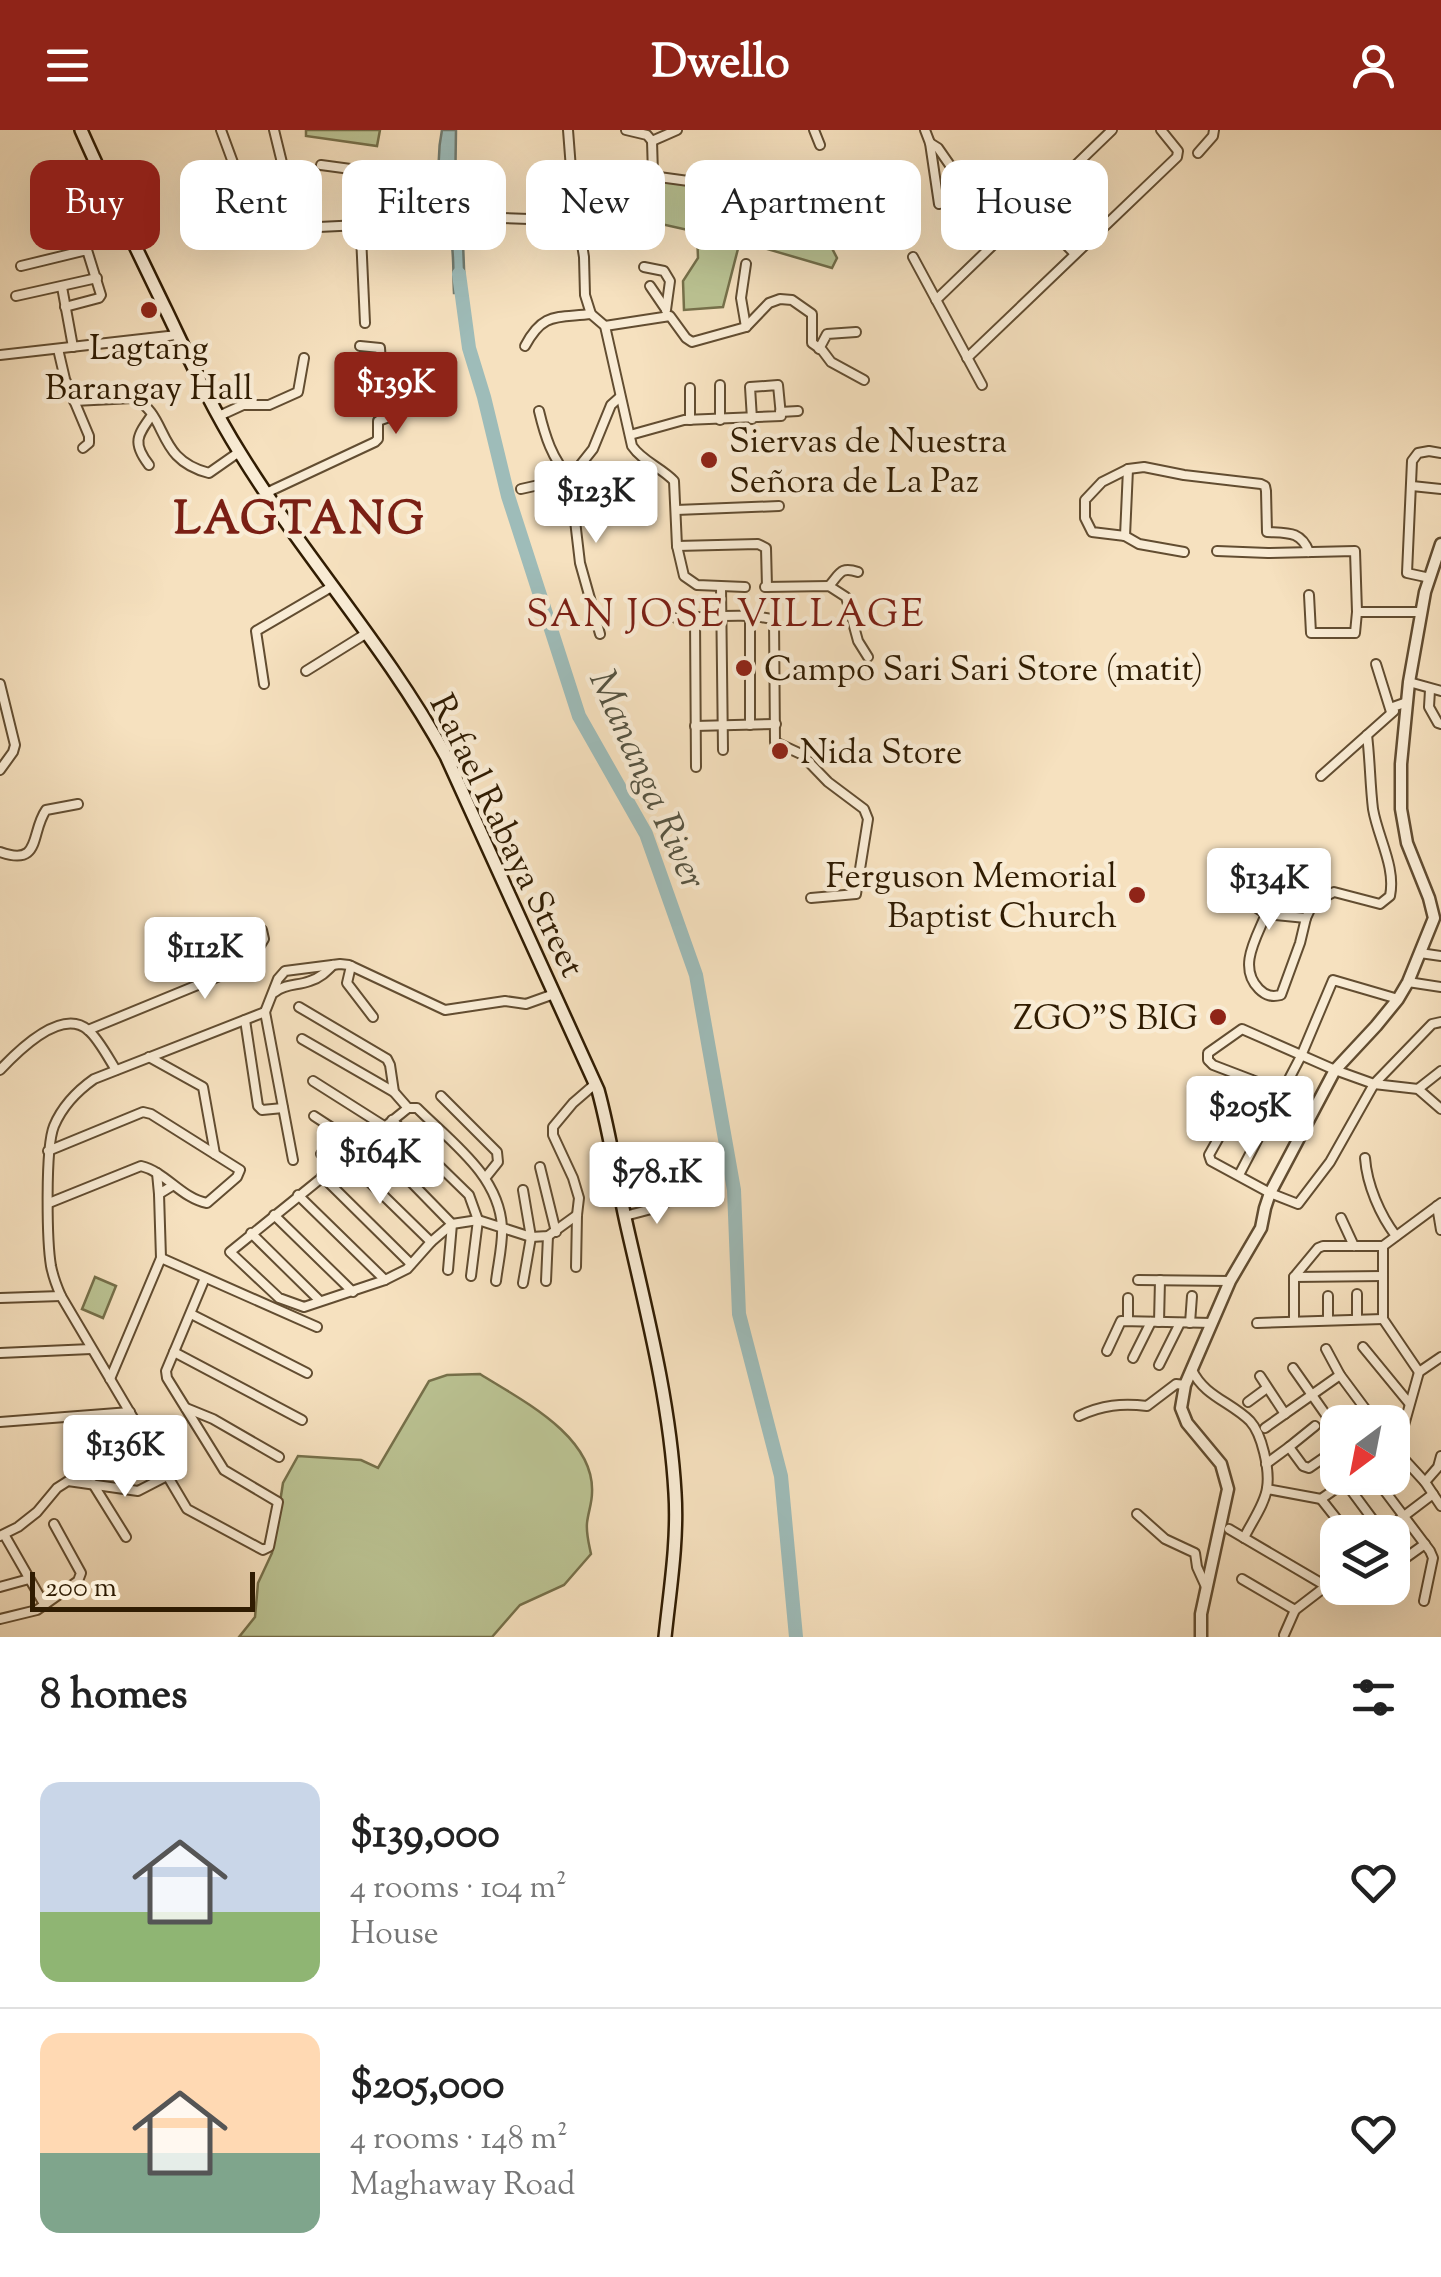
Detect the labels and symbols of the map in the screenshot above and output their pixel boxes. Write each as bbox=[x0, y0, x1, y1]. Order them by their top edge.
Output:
marker: Lagtang Barangay Hall bbox=[138, 299, 160, 321]
place label: Lagtang Barangay Hall bbox=[45, 325, 253, 416]
pin: $139K bbox=[326, 352, 466, 437]
place label: Siervas de Nuestra Señora de La Paz bbox=[729, 418, 1007, 509]
marker: Siervas de Nuestra Señora de La Paz bbox=[698, 449, 720, 471]
pin: $123K bbox=[526, 461, 666, 546]
district label: LAGTANG bbox=[174, 490, 426, 555]
district label: SAN JOSE VILLAGE bbox=[526, 590, 926, 644]
place label: Campo Sari Sari Store (matit) bbox=[764, 646, 1203, 697]
marker: Campo Sari Sari Store (matit) bbox=[733, 657, 755, 679]
water label: Mananga River bbox=[573, 662, 718, 899]
street label: Rafael Rabaya Street bbox=[414, 686, 596, 987]
place label: Nida Store bbox=[800, 729, 962, 780]
marker: Nida Store bbox=[769, 740, 791, 762]
pin: $134K bbox=[1199, 848, 1339, 933]
place label: Ferguson Memorial Baptist Church bbox=[826, 853, 1117, 944]
marker: Ferguson Memorial Baptist Church bbox=[1126, 884, 1148, 906]
pin: $112K bbox=[135, 917, 275, 1002]
place label: ZGO"S BIG bbox=[1013, 995, 1198, 1046]
marker: ZGO"S BIG bbox=[1207, 1006, 1229, 1028]
pin: $205K bbox=[1180, 1076, 1320, 1161]
pin: $164K bbox=[310, 1122, 450, 1207]
pin: $78.1K bbox=[576, 1142, 738, 1227]
north arrow bbox=[1320, 1405, 1410, 1495]
pin: $136K bbox=[55, 1415, 195, 1500]
scale bar bbox=[30, 1567, 255, 1612]

